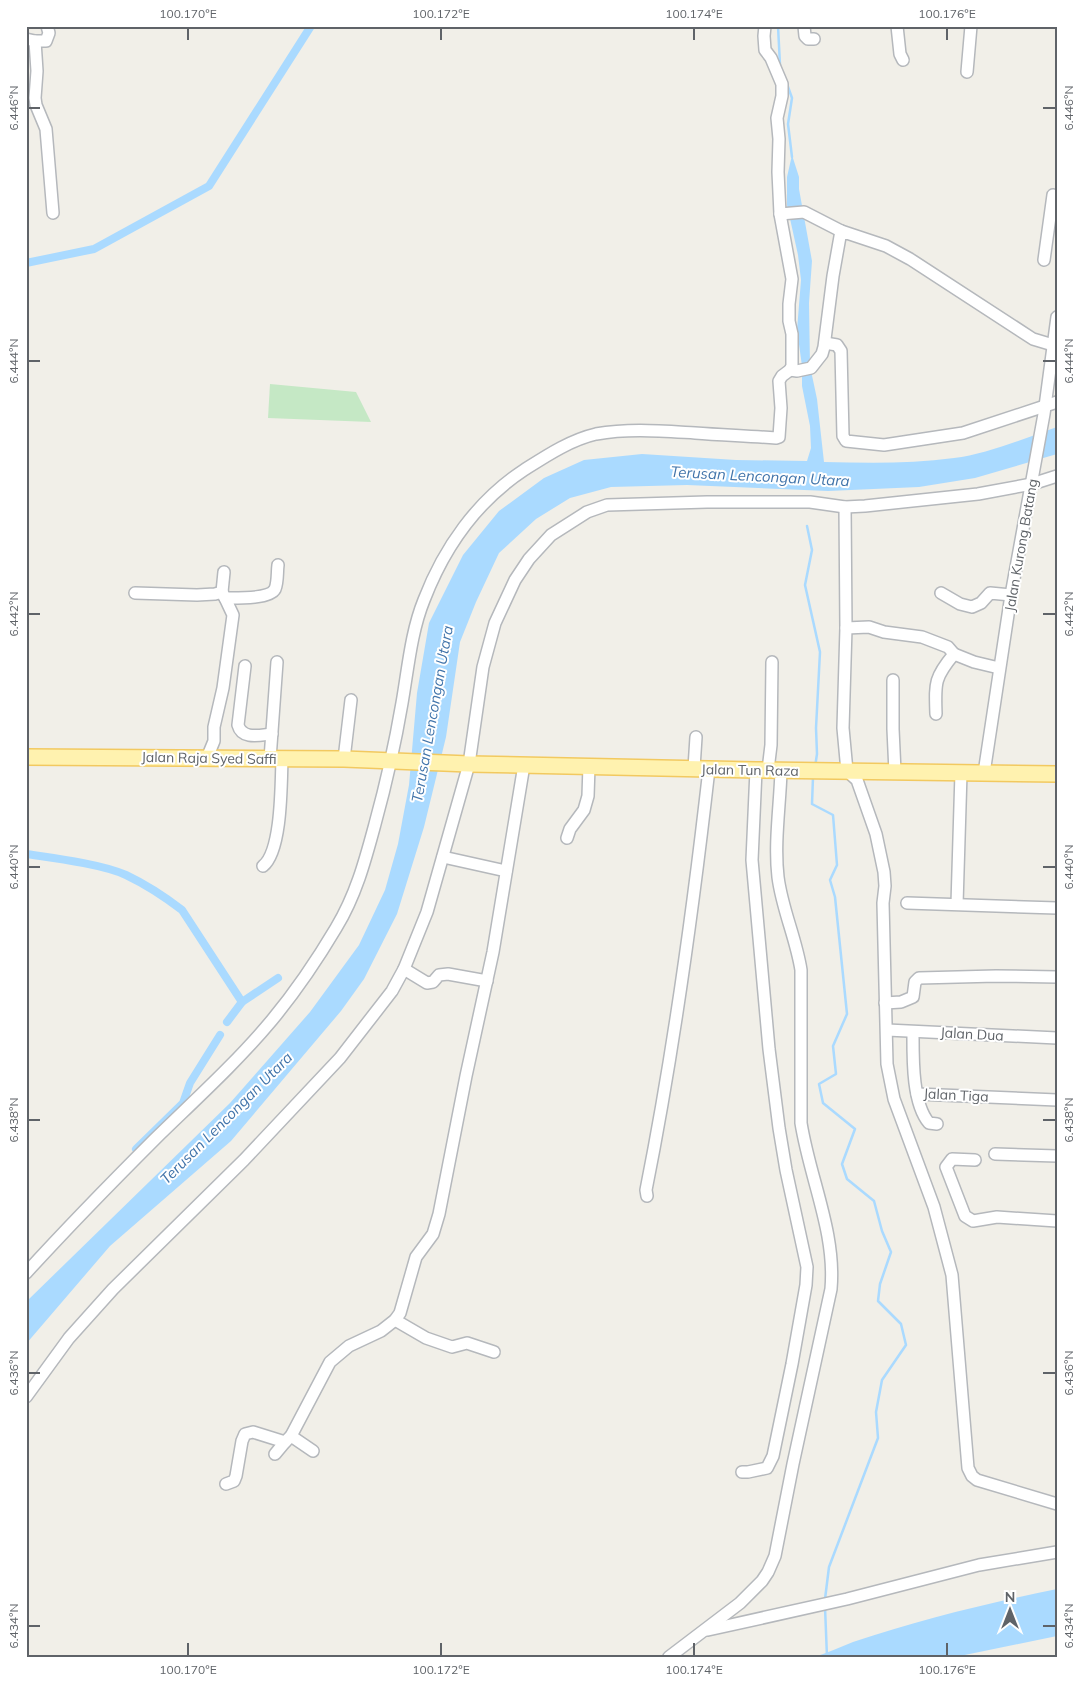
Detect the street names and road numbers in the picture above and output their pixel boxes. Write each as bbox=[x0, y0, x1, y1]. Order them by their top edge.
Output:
street label: Jalan Kurong Batang bbox=[1000, 477, 1042, 613]
street label: Jalan Raja Syed Saffi bbox=[141, 748, 277, 768]
street label: Jalan Tun Raza bbox=[701, 760, 799, 780]
street label: Jalan Dua bbox=[940, 1023, 1004, 1045]
street label: Jalan Tiga bbox=[923, 1084, 989, 1106]

